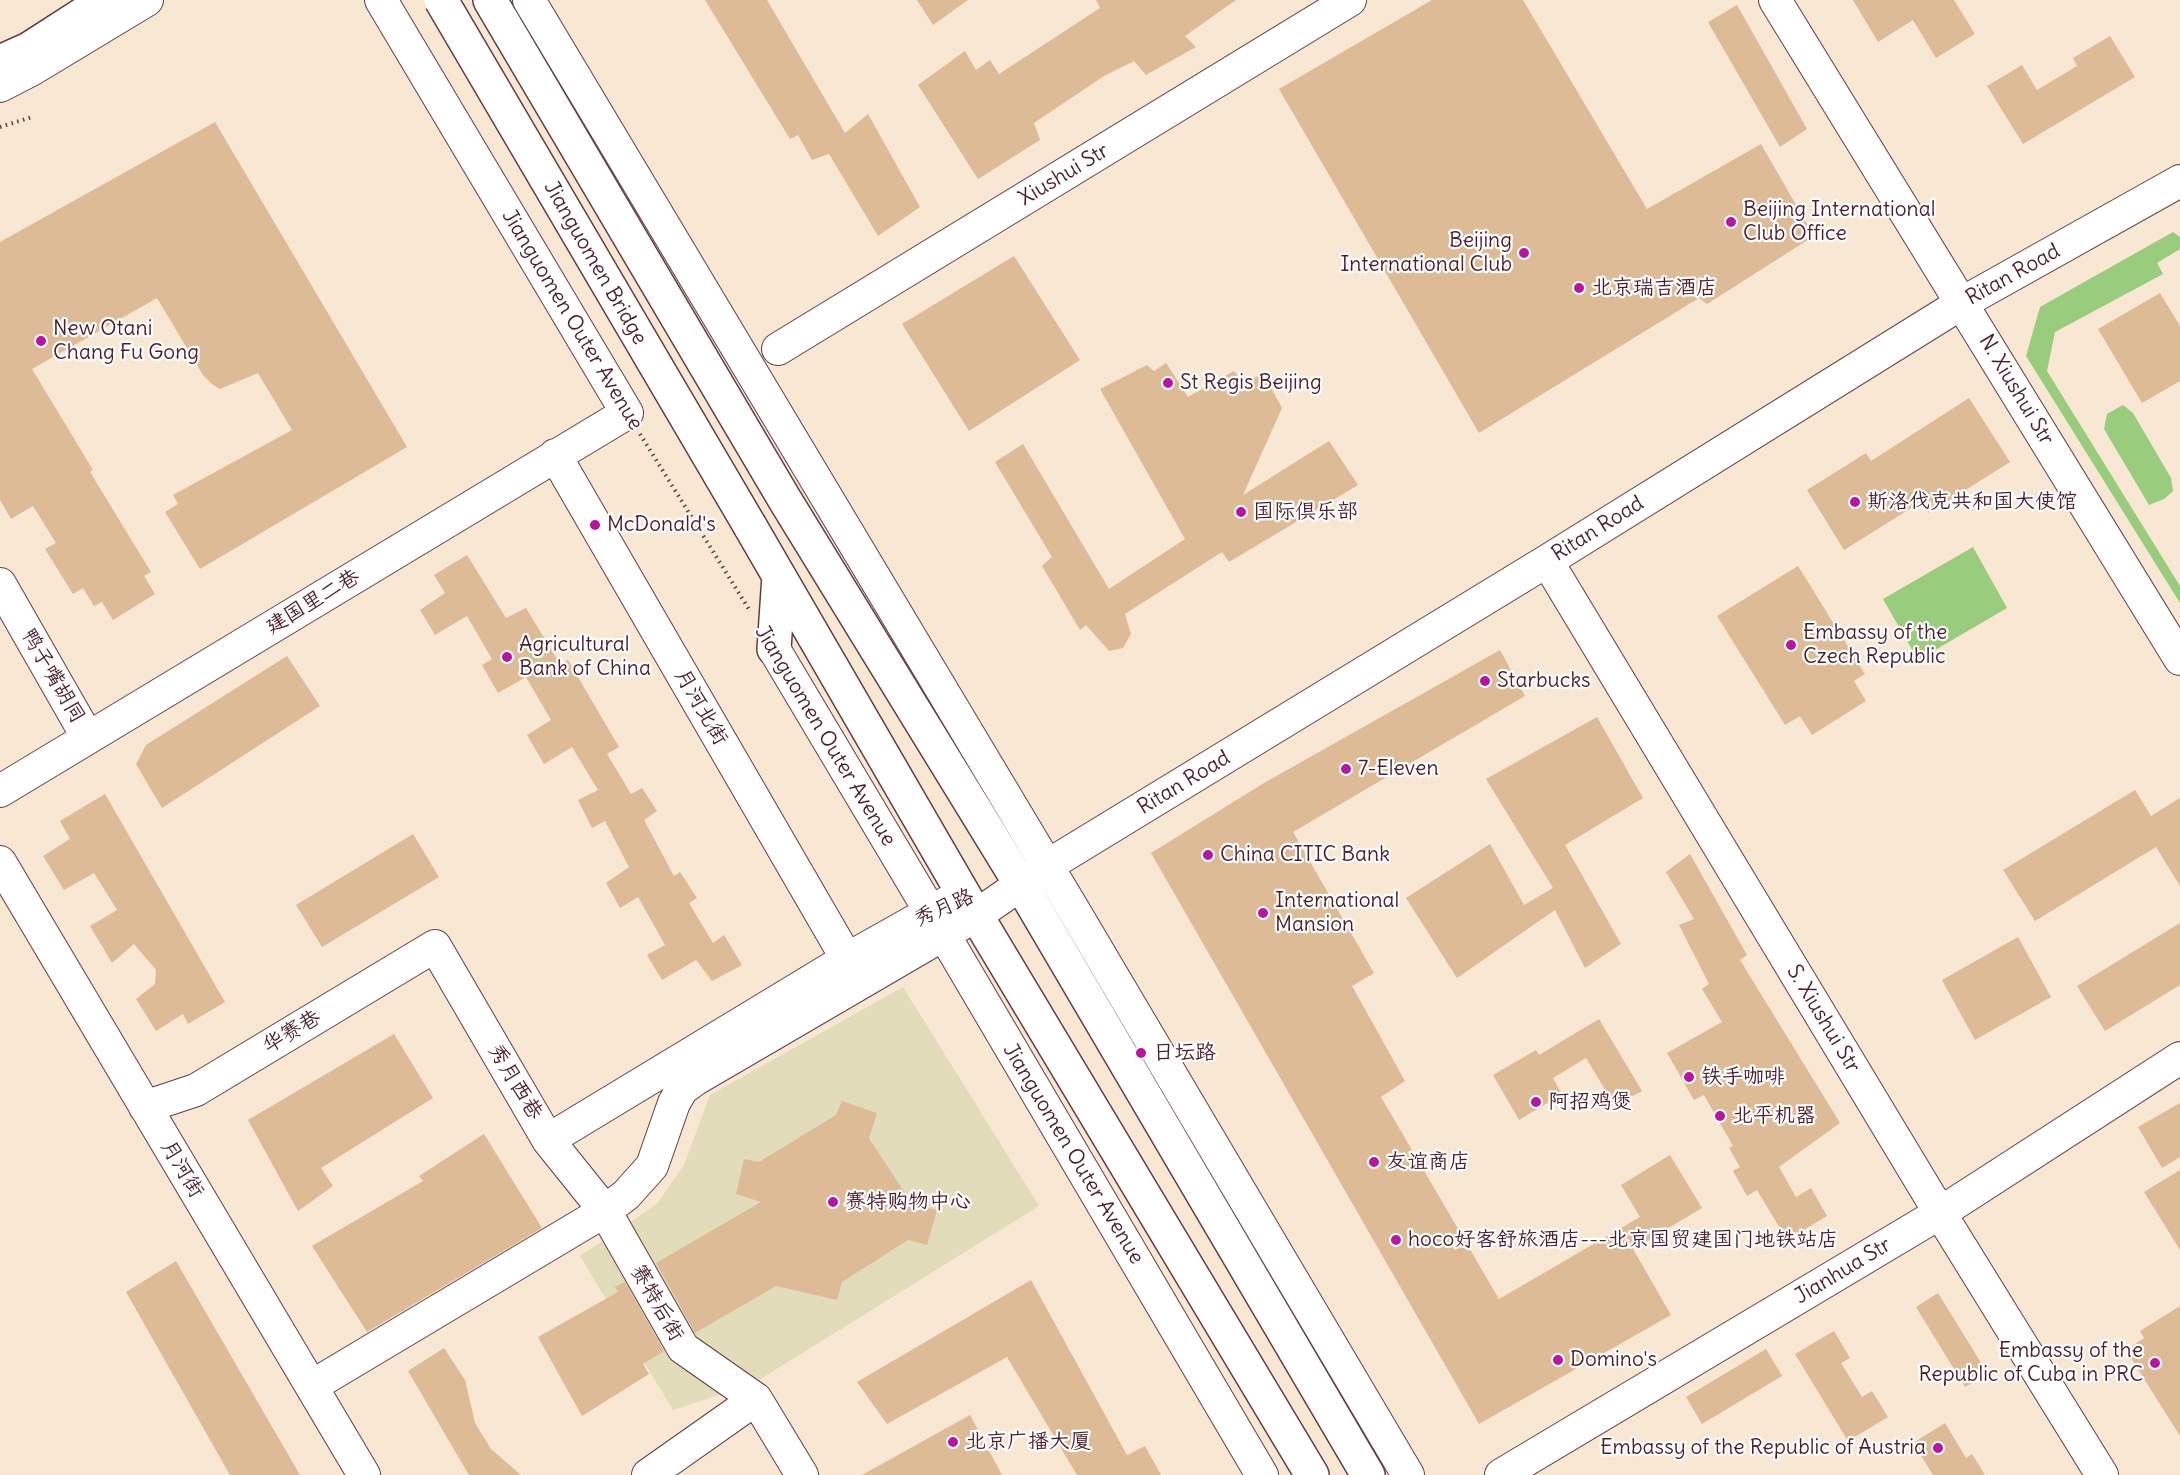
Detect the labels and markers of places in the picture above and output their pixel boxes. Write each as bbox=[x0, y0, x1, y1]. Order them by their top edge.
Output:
place label: Beijing International Club Office bbox=[1743, 197, 1935, 247]
marker: Beijing International Club Office bbox=[1724, 215, 1738, 229]
place label: Beijing International Club bbox=[1340, 228, 1512, 278]
marker: Beijing International Club bbox=[1517, 246, 1531, 260]
place label: 北京瑞吉酒店 bbox=[1591, 275, 1717, 301]
marker: 北京瑞吉酒店 bbox=[1572, 281, 1586, 295]
place label: New Otani Chang Fu Gong bbox=[53, 316, 199, 366]
marker: New Otani Chang Fu Gong bbox=[34, 334, 48, 348]
place label: St Regis Beijing bbox=[1180, 370, 1322, 396]
marker: St Regis Beijing bbox=[1161, 376, 1175, 390]
place label: 斯洛伐克共和国大使馆 bbox=[1867, 489, 2077, 515]
marker: 斯洛伐克共和国大使馆 bbox=[1848, 495, 1862, 509]
place label: 国际俱乐部 bbox=[1253, 499, 1358, 525]
marker: 国际俱乐部 bbox=[1234, 505, 1248, 519]
place label: McDonald's bbox=[607, 512, 716, 538]
marker: McDonald's bbox=[588, 518, 602, 532]
place label: Embassy of the Czech Republic bbox=[1803, 620, 1947, 670]
place label: Agricultural Bank of China bbox=[519, 632, 651, 682]
marker: Embassy of the Czech Republic bbox=[1784, 638, 1798, 652]
marker: Agricultural Bank of China bbox=[500, 650, 514, 664]
place label: Starbucks bbox=[1497, 668, 1591, 694]
marker: Starbucks bbox=[1478, 674, 1492, 688]
place label: 7-Eleven bbox=[1358, 756, 1439, 782]
marker: 7-Eleven bbox=[1339, 762, 1353, 776]
place label: China CITIC Bank bbox=[1220, 842, 1390, 868]
marker: China CITIC Bank bbox=[1201, 848, 1215, 862]
place label: International Mansion bbox=[1275, 888, 1399, 938]
marker: International Mansion bbox=[1256, 906, 1270, 920]
place label: 日坛路 bbox=[1153, 1040, 1216, 1066]
marker: 日坛路 bbox=[1134, 1046, 1148, 1060]
place label: 铁手咖啡 bbox=[1701, 1064, 1785, 1090]
marker: 铁手咖啡 bbox=[1682, 1070, 1696, 1084]
place label: 阿招鸡煲 bbox=[1548, 1089, 1632, 1115]
marker: 阿招鸡煲 bbox=[1529, 1095, 1543, 1109]
place label: 北平机器 bbox=[1732, 1103, 1816, 1129]
marker: 北平机器 bbox=[1713, 1109, 1727, 1123]
place label: 友谊商店 bbox=[1386, 1149, 1470, 1175]
marker: 友谊商店 bbox=[1367, 1155, 1381, 1169]
place label: 赛特购物中心 bbox=[845, 1189, 971, 1215]
marker: 赛特购物中心 bbox=[826, 1195, 840, 1209]
place label: hoco好客舒旅酒店---北京国贸建国门地铁站店 bbox=[1408, 1227, 1838, 1253]
marker: hoco好客舒旅酒店---北京国贸建国门地铁站店 bbox=[1389, 1233, 1403, 1247]
place label: Embassy of the Republic of Cuba in PRC bbox=[1918, 1338, 2143, 1388]
place label: Domino's bbox=[1570, 1347, 1657, 1373]
marker: Domino's bbox=[1551, 1353, 1565, 1367]
marker: Embassy of the Republic of Cuba in PRC bbox=[2148, 1356, 2162, 1370]
place label: 北京广播大厦 bbox=[965, 1429, 1091, 1455]
marker: 北京广播大厦 bbox=[946, 1435, 960, 1449]
place label: Embassy of the Republic of Austria bbox=[1600, 1435, 1926, 1461]
marker: Embassy of the Republic of Austria bbox=[1931, 1441, 1945, 1455]

